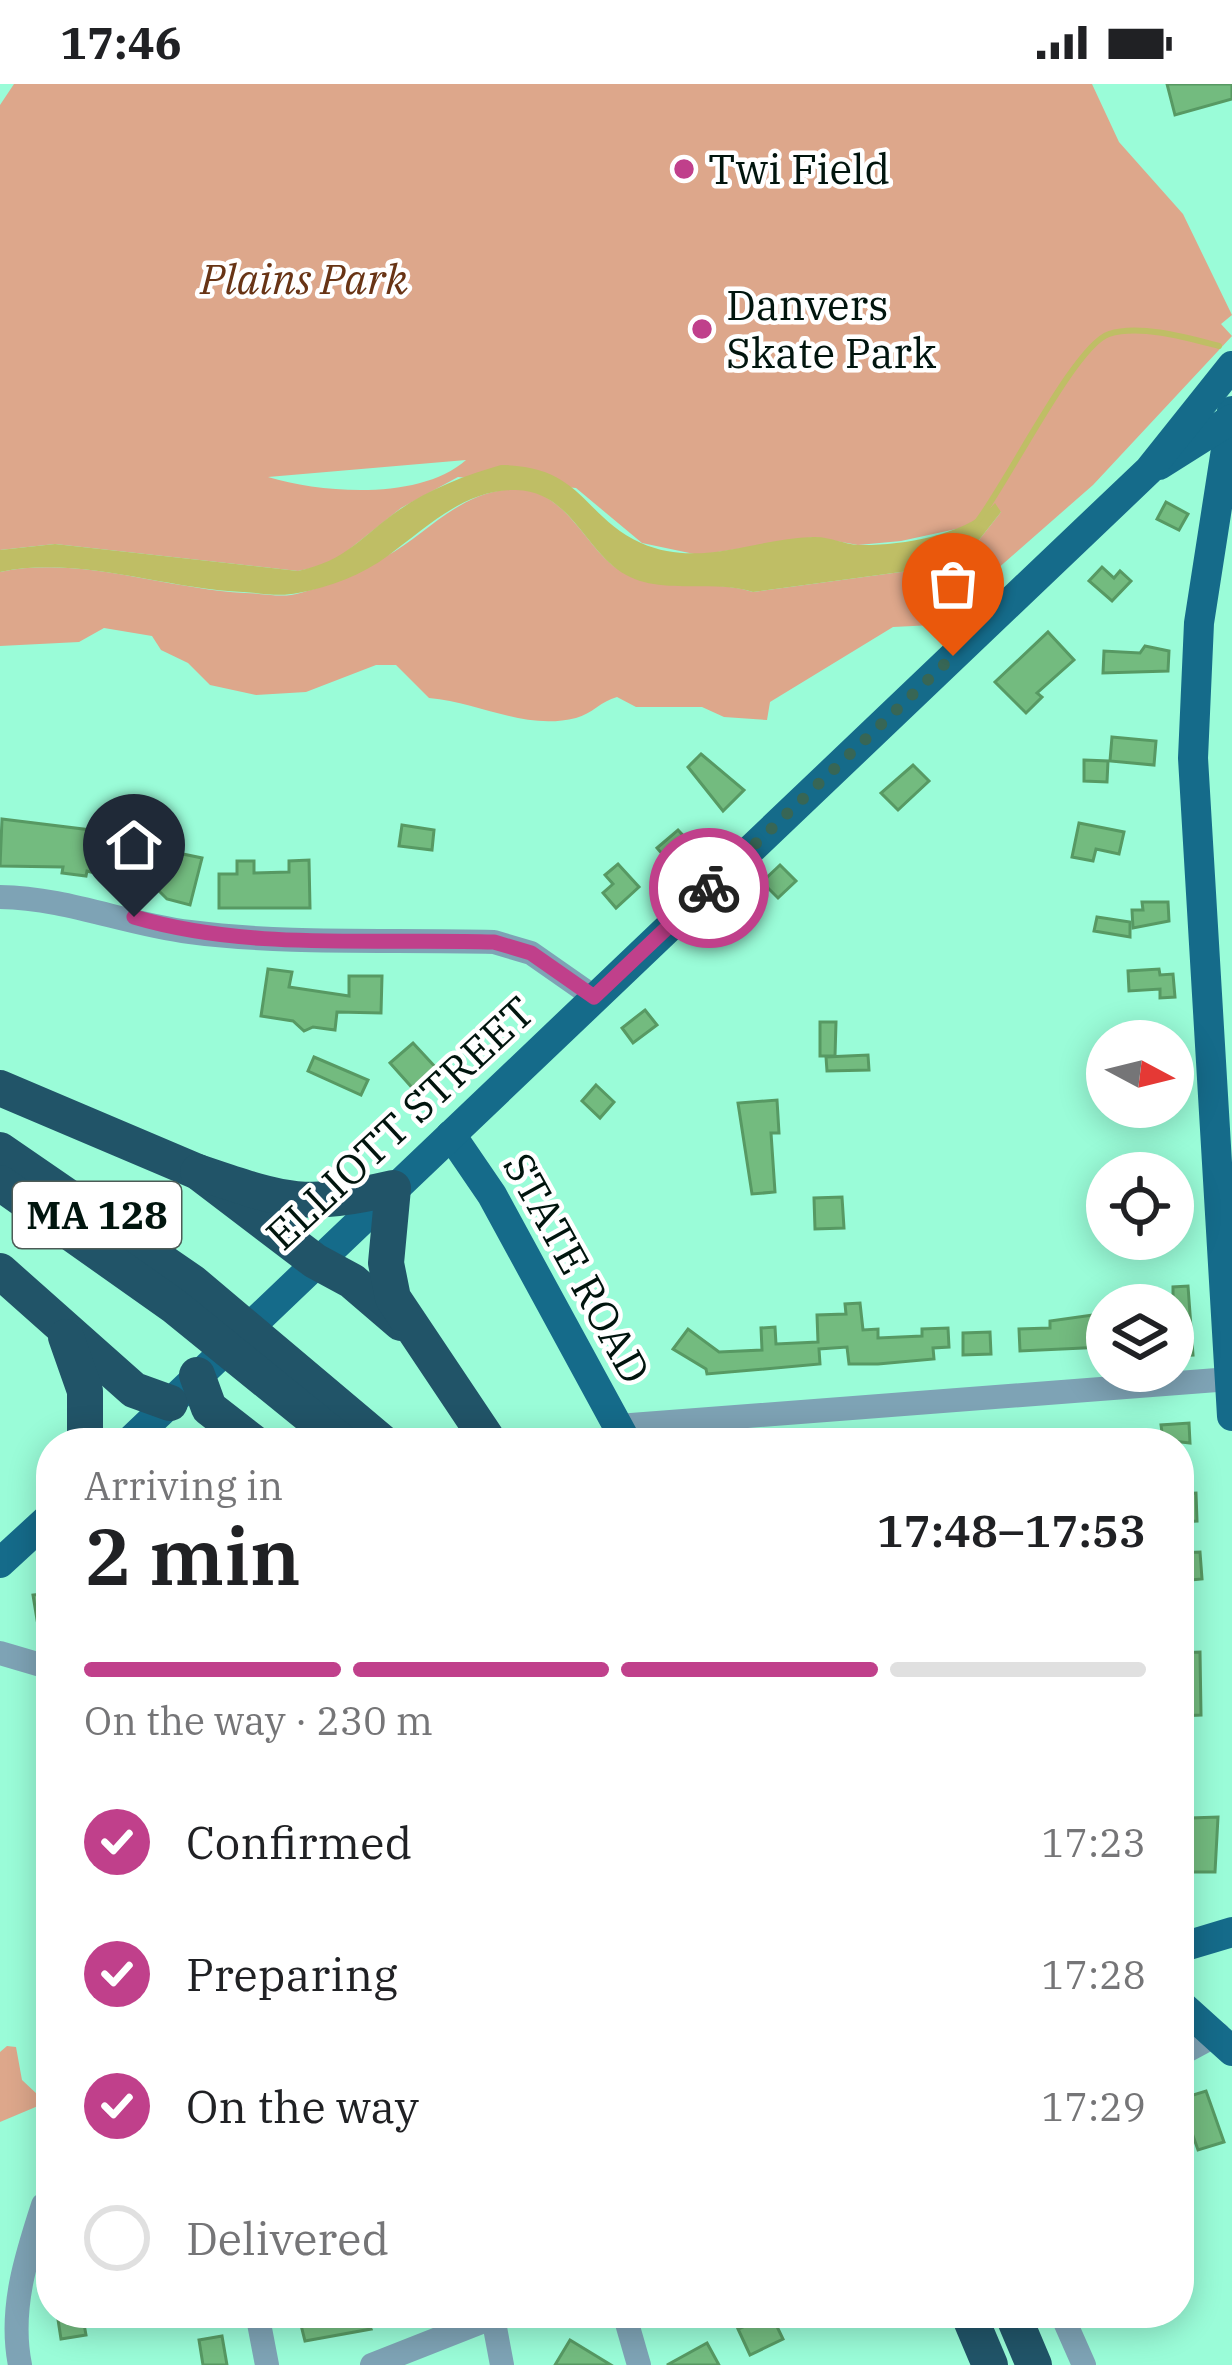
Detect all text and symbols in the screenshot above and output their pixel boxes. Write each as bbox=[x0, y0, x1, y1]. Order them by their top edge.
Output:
text: 17:46 bbox=[60, 13, 182, 71]
place label: Twi Field bbox=[708, 141, 890, 196]
marker: Twi Field bbox=[671, 156, 697, 182]
park label: Plains Park bbox=[199, 251, 409, 306]
place label: Danvers Skate Park bbox=[726, 277, 937, 380]
marker: Danvers Skate Park bbox=[689, 316, 715, 342]
pin bbox=[902, 533, 1004, 656]
icon: bag bbox=[920, 551, 986, 617]
pin bbox=[83, 794, 185, 917]
icon: home bbox=[101, 812, 167, 878]
courier bbox=[649, 828, 769, 948]
icon: bike bbox=[676, 855, 742, 921]
street label: ELLIOTT STREET bbox=[254, 984, 546, 1261]
north arrow bbox=[1086, 1020, 1194, 1128]
map controls bbox=[1086, 1020, 1194, 1392]
street label: STATE ROAD bbox=[492, 1143, 663, 1393]
button: locate bbox=[1086, 1152, 1194, 1260]
road number: MA 128 bbox=[13, 1182, 181, 1248]
button: layers bbox=[1086, 1284, 1194, 1392]
text: Arriving in bbox=[84, 1460, 283, 1511]
text: 17:48–17:53 bbox=[877, 1501, 1146, 1559]
text: 2 min bbox=[84, 1505, 301, 1606]
text: On the way · 230 m bbox=[84, 1695, 433, 1746]
icon: check bbox=[84, 1809, 150, 1875]
text: Confirmed bbox=[186, 1813, 412, 1871]
text: 17:23 bbox=[1041, 1817, 1146, 1868]
icon: check bbox=[84, 1941, 150, 2007]
text: Preparing bbox=[186, 1945, 398, 2003]
text: 17:28 bbox=[1041, 1949, 1146, 2000]
icon: check bbox=[84, 2073, 150, 2139]
text: On the way bbox=[186, 2077, 419, 2135]
text: 17:29 bbox=[1041, 2081, 1146, 2132]
text: Delivered bbox=[186, 2209, 389, 2267]

